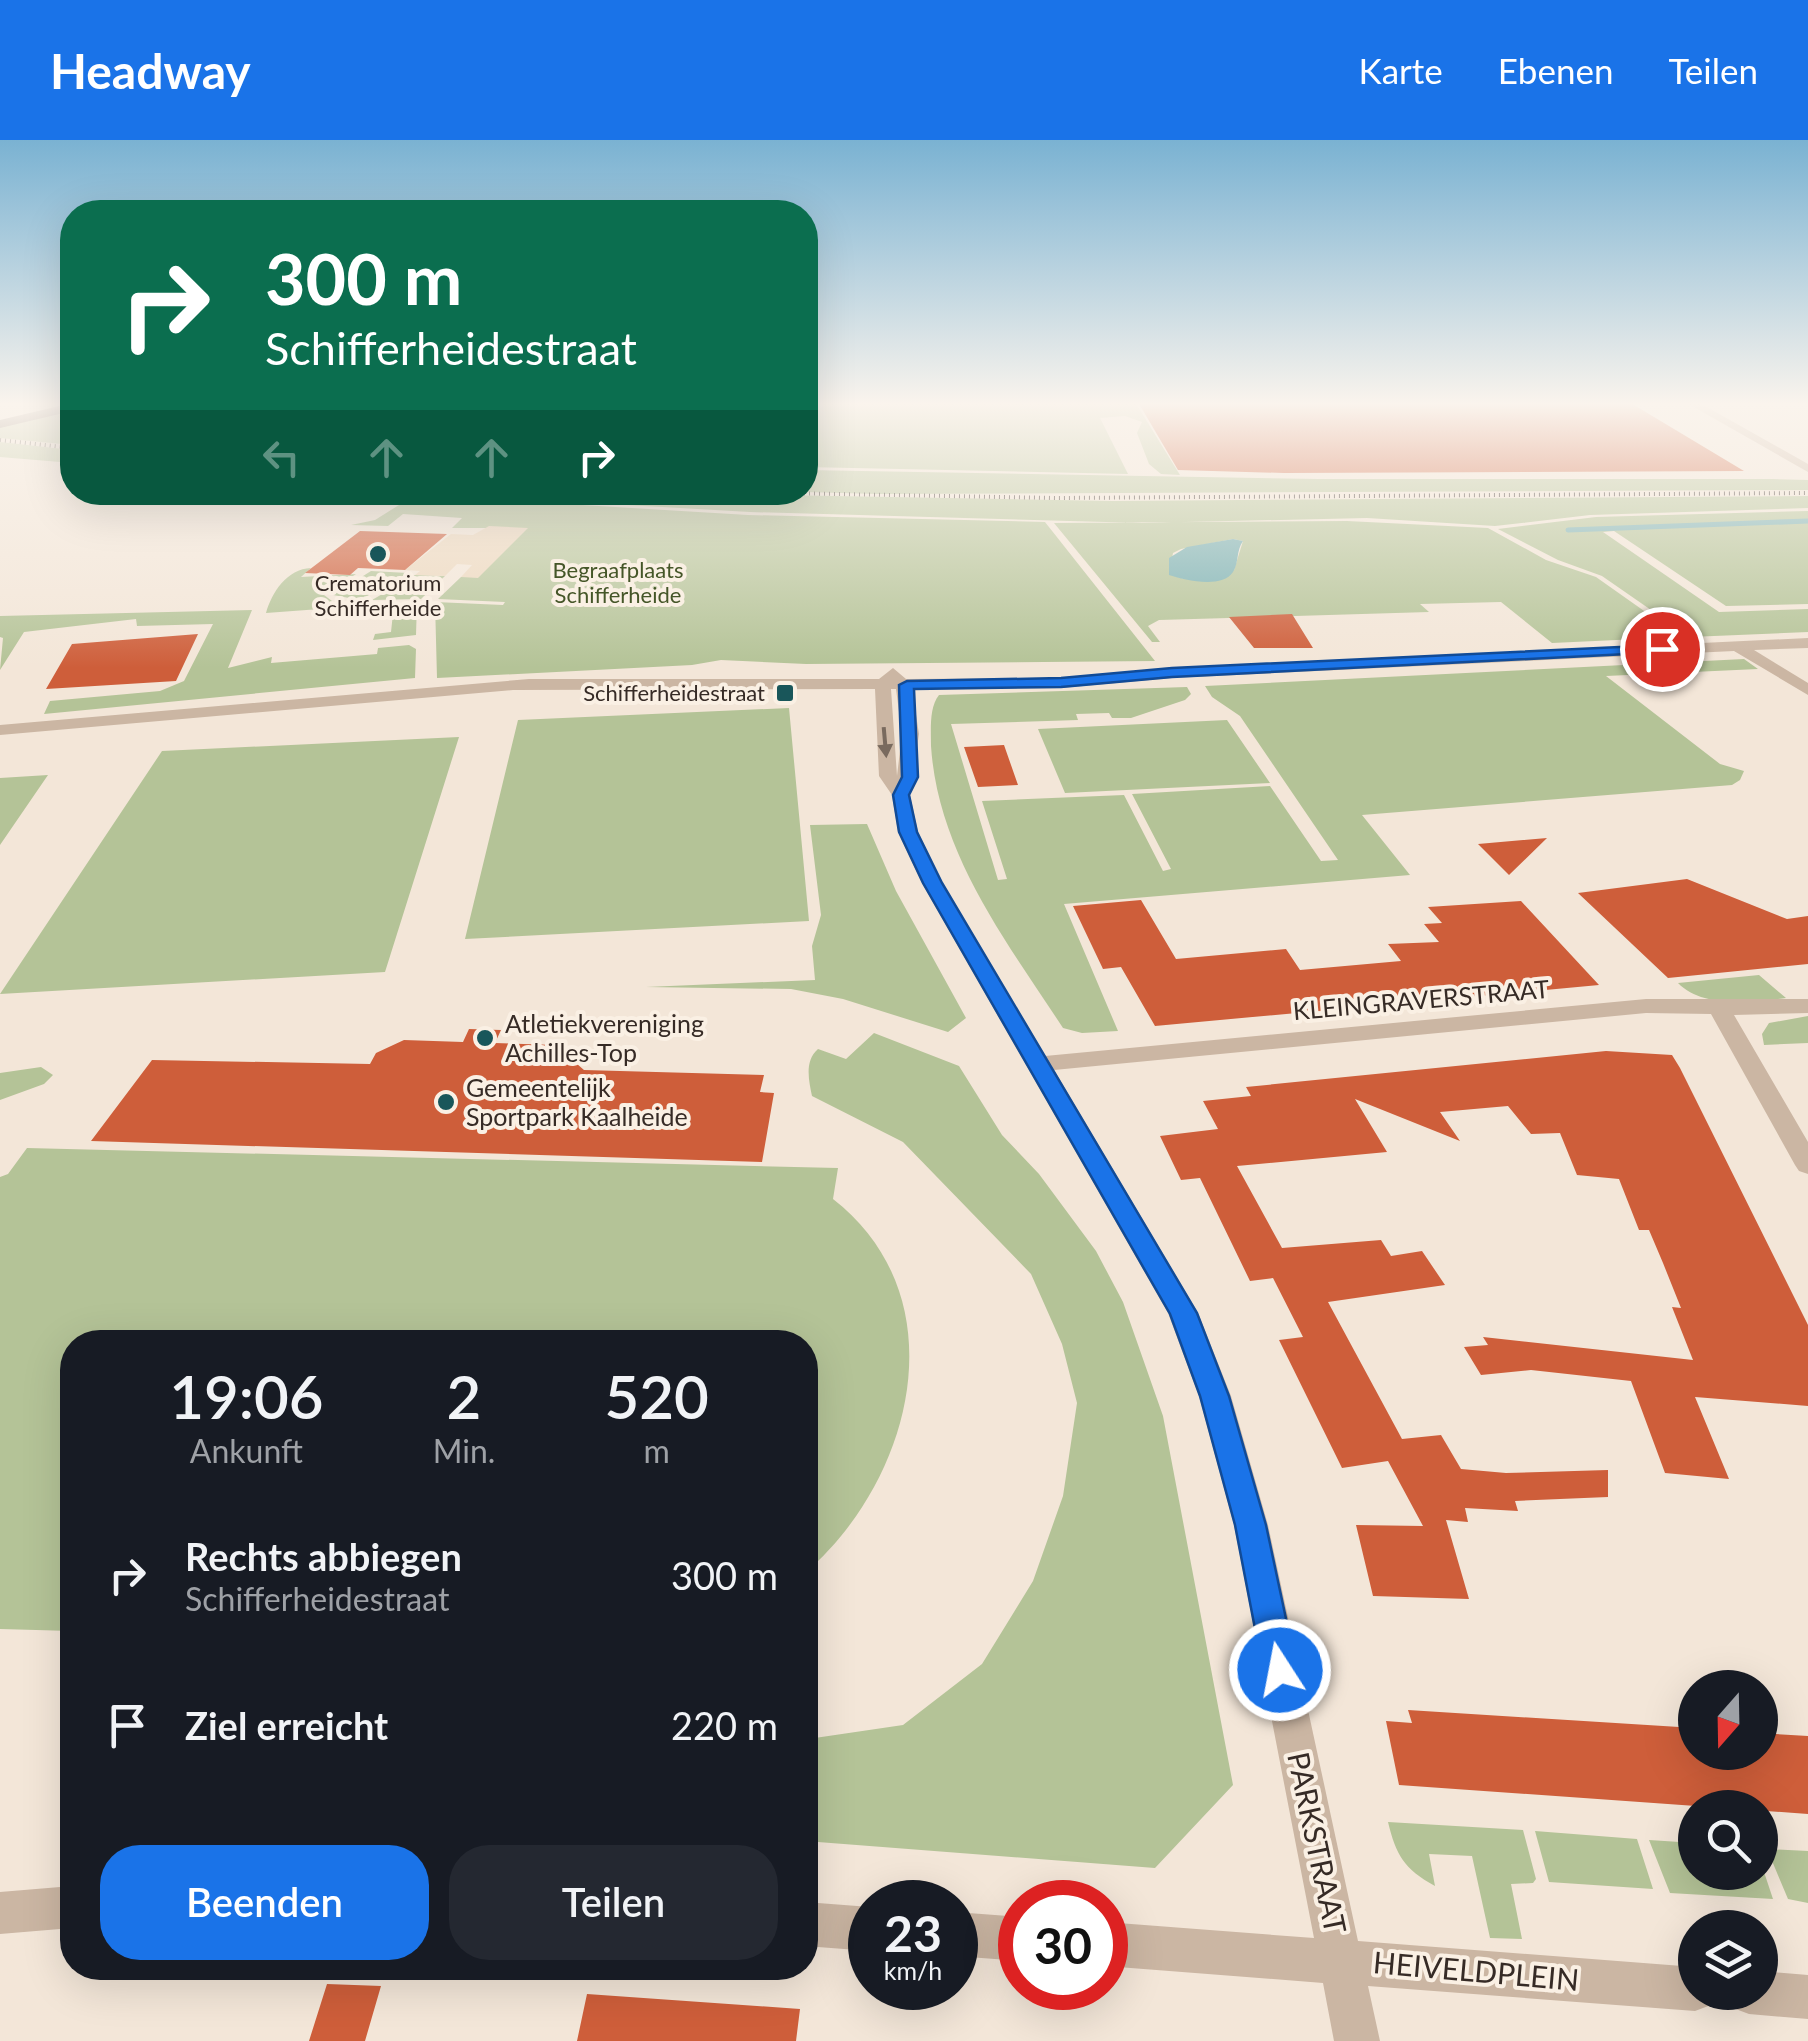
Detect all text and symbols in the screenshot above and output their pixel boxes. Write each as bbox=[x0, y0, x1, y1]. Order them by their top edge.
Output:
text: Headway bbox=[50, 42, 251, 99]
text: Karte bbox=[1359, 49, 1443, 91]
text: Ebenen bbox=[1498, 49, 1613, 91]
text: Teilen bbox=[1668, 49, 1758, 91]
text: 300 m bbox=[265, 236, 462, 320]
icon: right bbox=[100, 240, 230, 370]
text: Schifferheidestraat bbox=[265, 321, 637, 375]
icon: left bbox=[254, 430, 309, 485]
icon: ahead bbox=[359, 430, 414, 485]
icon: ahead bbox=[464, 430, 519, 485]
icon: right bbox=[569, 430, 624, 485]
marker: Crematorium Schifferheide bbox=[367, 543, 389, 565]
park label: Begraafplaats Schifferheide bbox=[552, 556, 684, 608]
place label: Crematorium Schifferheide bbox=[315, 569, 441, 621]
pin bbox=[1620, 607, 1705, 692]
icon: arrive bbox=[1635, 622, 1690, 677]
place label: Schifferheidestraat bbox=[583, 679, 765, 706]
marker: Schifferheidestraat bbox=[774, 682, 796, 704]
one-way arrow bbox=[877, 727, 893, 758]
street label: KLEINGRAVERSTRAAT bbox=[1291, 973, 1551, 1025]
place label: Atletiekvereniging Achilles-Top bbox=[505, 1008, 704, 1067]
marker: Atletiekvereniging Achilles-Top bbox=[474, 1027, 496, 1049]
place label: Gemeentelijk Sportpark Kaalheide bbox=[466, 1072, 688, 1131]
marker: Gemeentelijk Sportpark Kaalheide bbox=[435, 1091, 457, 1113]
text: 19:06 bbox=[169, 1360, 324, 1432]
text: 2 bbox=[447, 1360, 481, 1432]
text: 520 bbox=[604, 1360, 709, 1432]
text: Ankunft bbox=[190, 1431, 303, 1470]
text: Min. bbox=[433, 1431, 495, 1470]
text: m bbox=[643, 1431, 670, 1470]
text: Rechts abbiegen bbox=[185, 1533, 462, 1579]
icon: right bbox=[100, 1548, 155, 1603]
text: 300 m bbox=[671, 1552, 778, 1598]
text: Schifferheidestraat bbox=[185, 1579, 449, 1618]
position arrow bbox=[1228, 1618, 1332, 1722]
north arrow bbox=[1678, 1670, 1778, 1770]
map controls bbox=[1678, 1670, 1778, 2010]
icon: arrive bbox=[100, 1698, 155, 1753]
text: Ziel erreicht bbox=[185, 1702, 388, 1748]
text: 220 m bbox=[671, 1702, 778, 1748]
street label: PARKSTRAAT bbox=[1281, 1749, 1355, 1937]
button: search bbox=[1678, 1790, 1778, 1890]
button: Beenden bbox=[100, 1845, 429, 1960]
button: Teilen bbox=[449, 1845, 778, 1960]
speed limit sign: 30 bbox=[998, 1880, 1128, 2010]
text: 23 bbox=[884, 1903, 942, 1963]
button: layers bbox=[1678, 1910, 1778, 2010]
street label: HEIVELDPLEIN bbox=[1372, 1943, 1581, 1997]
text: km/h bbox=[884, 1955, 942, 1985]

